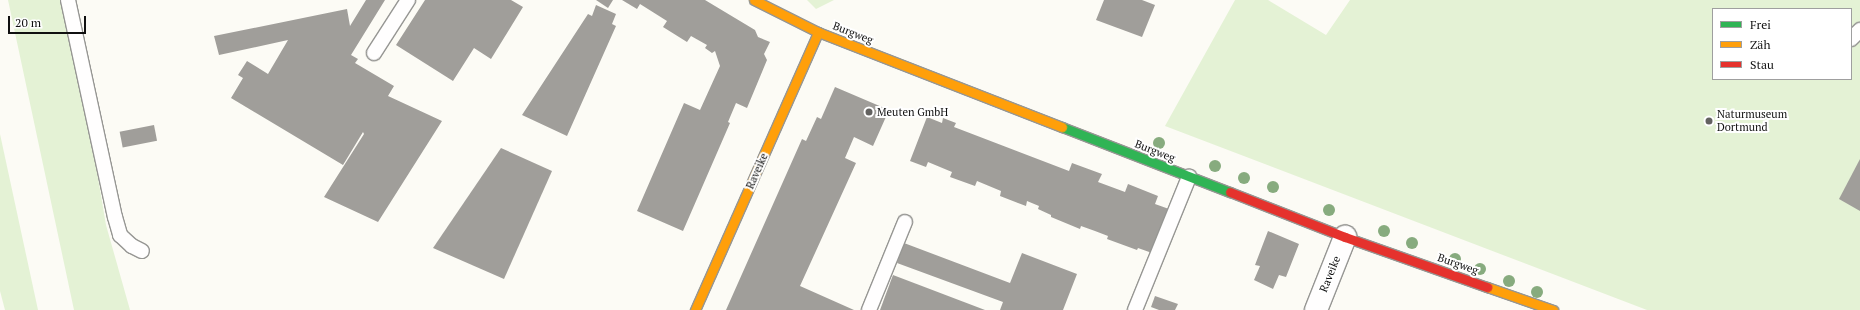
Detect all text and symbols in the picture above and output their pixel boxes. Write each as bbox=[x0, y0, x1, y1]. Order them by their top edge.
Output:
scale bar bbox=[10, 8, 88, 34]
legend bbox=[1712, 8, 1852, 80]
text: 20 m bbox=[15, 15, 41, 30]
text: Frei bbox=[1750, 17, 1771, 32]
street label: Burgweg bbox=[831, 19, 875, 47]
text: Zäh bbox=[1750, 37, 1770, 52]
text: Stau bbox=[1750, 57, 1774, 72]
place label: Meuten GmbH bbox=[877, 105, 948, 119]
marker: Meuten GmbH bbox=[864, 107, 874, 117]
place label: Naturmuseum Dortmund bbox=[1717, 108, 1787, 134]
marker: Naturmuseum Dortmund bbox=[1704, 116, 1714, 126]
street label: Burgweg bbox=[1133, 137, 1177, 165]
street label: Raveike bbox=[743, 151, 771, 191]
street label: Burgweg bbox=[1436, 251, 1480, 277]
street label: Raveike bbox=[1317, 254, 1343, 294]

